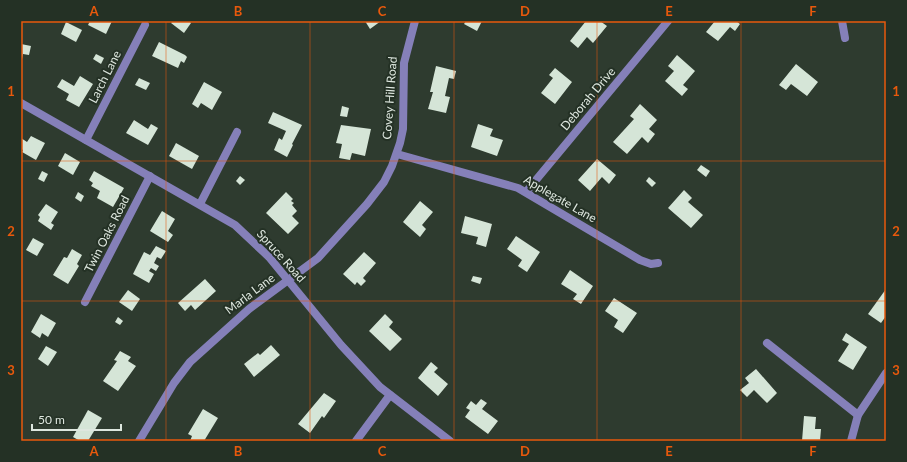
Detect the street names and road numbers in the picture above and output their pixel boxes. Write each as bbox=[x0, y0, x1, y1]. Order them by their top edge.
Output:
street label: Larch Lane bbox=[85, 48, 124, 106]
street label: Covey Hill Road bbox=[379, 56, 400, 140]
street label: Deborah Drive bbox=[557, 64, 618, 133]
street label: Applegate Lane bbox=[521, 172, 599, 225]
street label: Twin Oaks Road bbox=[81, 193, 132, 275]
street label: Spruce Road bbox=[254, 226, 309, 285]
street label: Marla Lane bbox=[222, 270, 278, 317]

